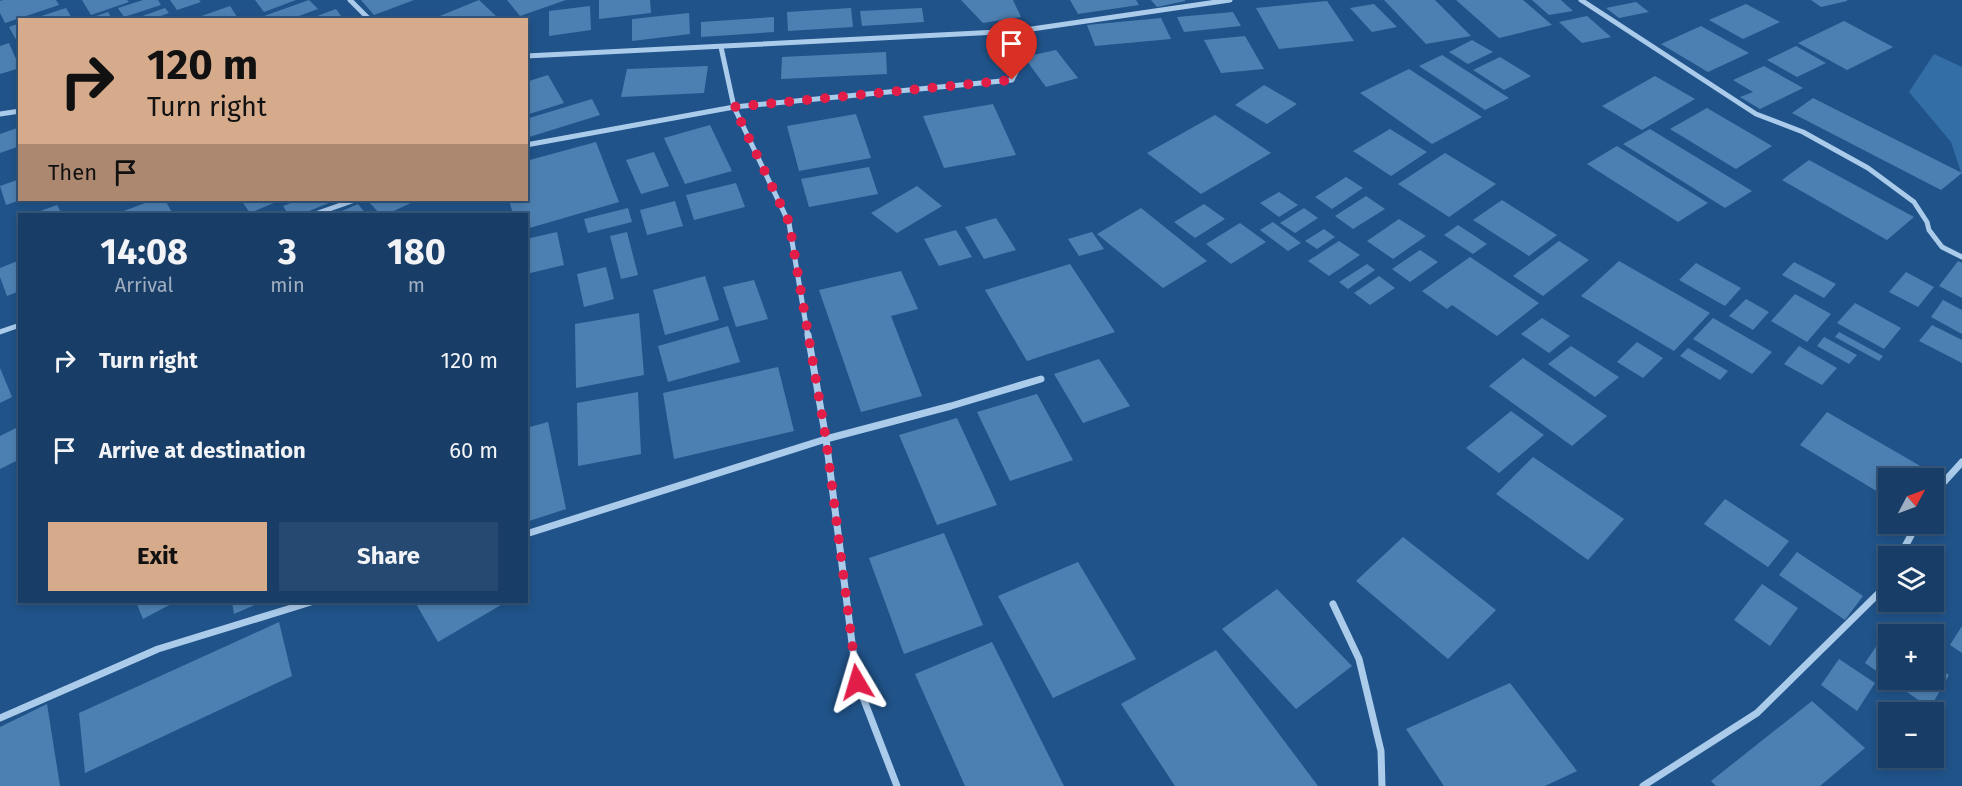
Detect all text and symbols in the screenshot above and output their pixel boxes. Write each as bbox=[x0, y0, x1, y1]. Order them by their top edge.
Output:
pin bbox=[986, 18, 1037, 80]
icon: arrive bbox=[995, 27, 1028, 60]
text: 120 m bbox=[147, 40, 258, 90]
icon: right bbox=[48, 42, 126, 120]
text: Turn right bbox=[147, 91, 267, 123]
icon: arrive bbox=[109, 156, 142, 189]
text: Then bbox=[48, 159, 97, 186]
text: 14:08 bbox=[100, 230, 188, 274]
text: 3 bbox=[278, 230, 297, 274]
text: 180 bbox=[387, 230, 446, 274]
text: Arrival bbox=[115, 273, 173, 297]
text: min bbox=[270, 273, 305, 297]
text: m bbox=[408, 273, 425, 297]
icon: right bbox=[48, 344, 81, 377]
text: Turn right bbox=[99, 347, 198, 374]
text: 120 m bbox=[441, 347, 498, 374]
icon: arrive bbox=[48, 434, 81, 467]
text: Arrive at destination bbox=[99, 437, 306, 464]
text: 60 m bbox=[449, 437, 498, 464]
north arrow bbox=[1878, 468, 1944, 534]
map controls bbox=[1878, 468, 1944, 768]
button: Exit bbox=[48, 522, 267, 591]
button: Share bbox=[279, 522, 498, 591]
button: layers bbox=[1878, 546, 1944, 612]
button: + bbox=[1878, 624, 1944, 690]
position arrow bbox=[825, 650, 889, 714]
button: − bbox=[1878, 702, 1944, 768]

